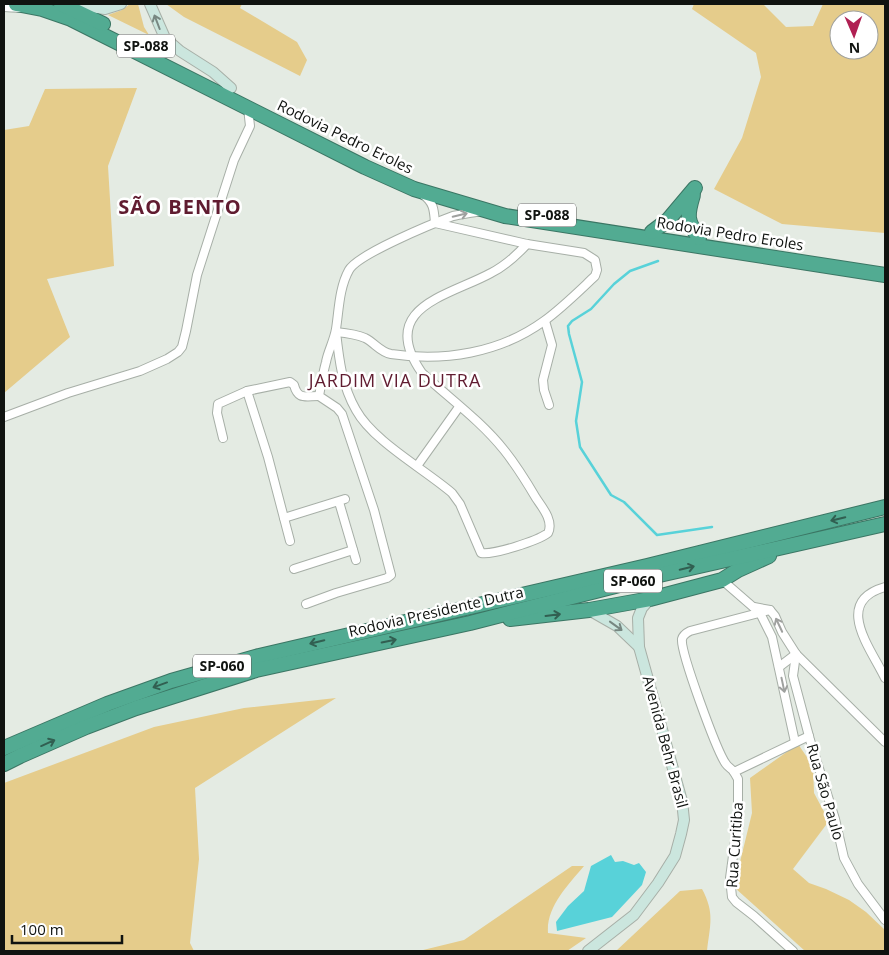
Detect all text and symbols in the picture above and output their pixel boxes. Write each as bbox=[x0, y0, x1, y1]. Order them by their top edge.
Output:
north arrow bbox=[829, 10, 879, 60]
one-way arrow bbox=[152, 15, 162, 30]
road number: SP-088 bbox=[117, 34, 175, 58]
text: N bbox=[848, 39, 860, 58]
street label: Rodovia Pedro Eroles bbox=[274, 95, 417, 178]
district label: SÃO BENTO bbox=[118, 193, 242, 220]
road number: SP-088 bbox=[518, 204, 576, 226]
one-way arrow bbox=[451, 210, 467, 219]
street label: Rodovia Pedro Eroles bbox=[655, 212, 805, 255]
district label: JARDIM VIA DUTRA bbox=[307, 368, 481, 392]
one-way arrow bbox=[830, 514, 846, 524]
one-way arrow bbox=[678, 563, 694, 573]
road number: SP-060 bbox=[604, 570, 662, 592]
street label: Rodovia Presidente Dutra bbox=[346, 581, 525, 641]
one-way arrow bbox=[545, 610, 561, 620]
one-way arrow bbox=[774, 618, 784, 633]
one-way arrow bbox=[609, 621, 623, 631]
one-way arrow bbox=[381, 636, 397, 645]
one-way arrow bbox=[310, 638, 326, 647]
road number: SP-060 bbox=[193, 654, 251, 678]
street label: Avenida Behr Brasil bbox=[639, 673, 693, 810]
one-way arrow bbox=[779, 676, 788, 692]
one-way arrow bbox=[153, 681, 169, 690]
one-way arrow bbox=[40, 738, 55, 748]
street label: Rua São Paulo bbox=[803, 741, 849, 842]
street label: Rua Curitiba bbox=[721, 801, 747, 888]
scale bar bbox=[12, 912, 122, 944]
text: 100 m bbox=[20, 919, 64, 939]

